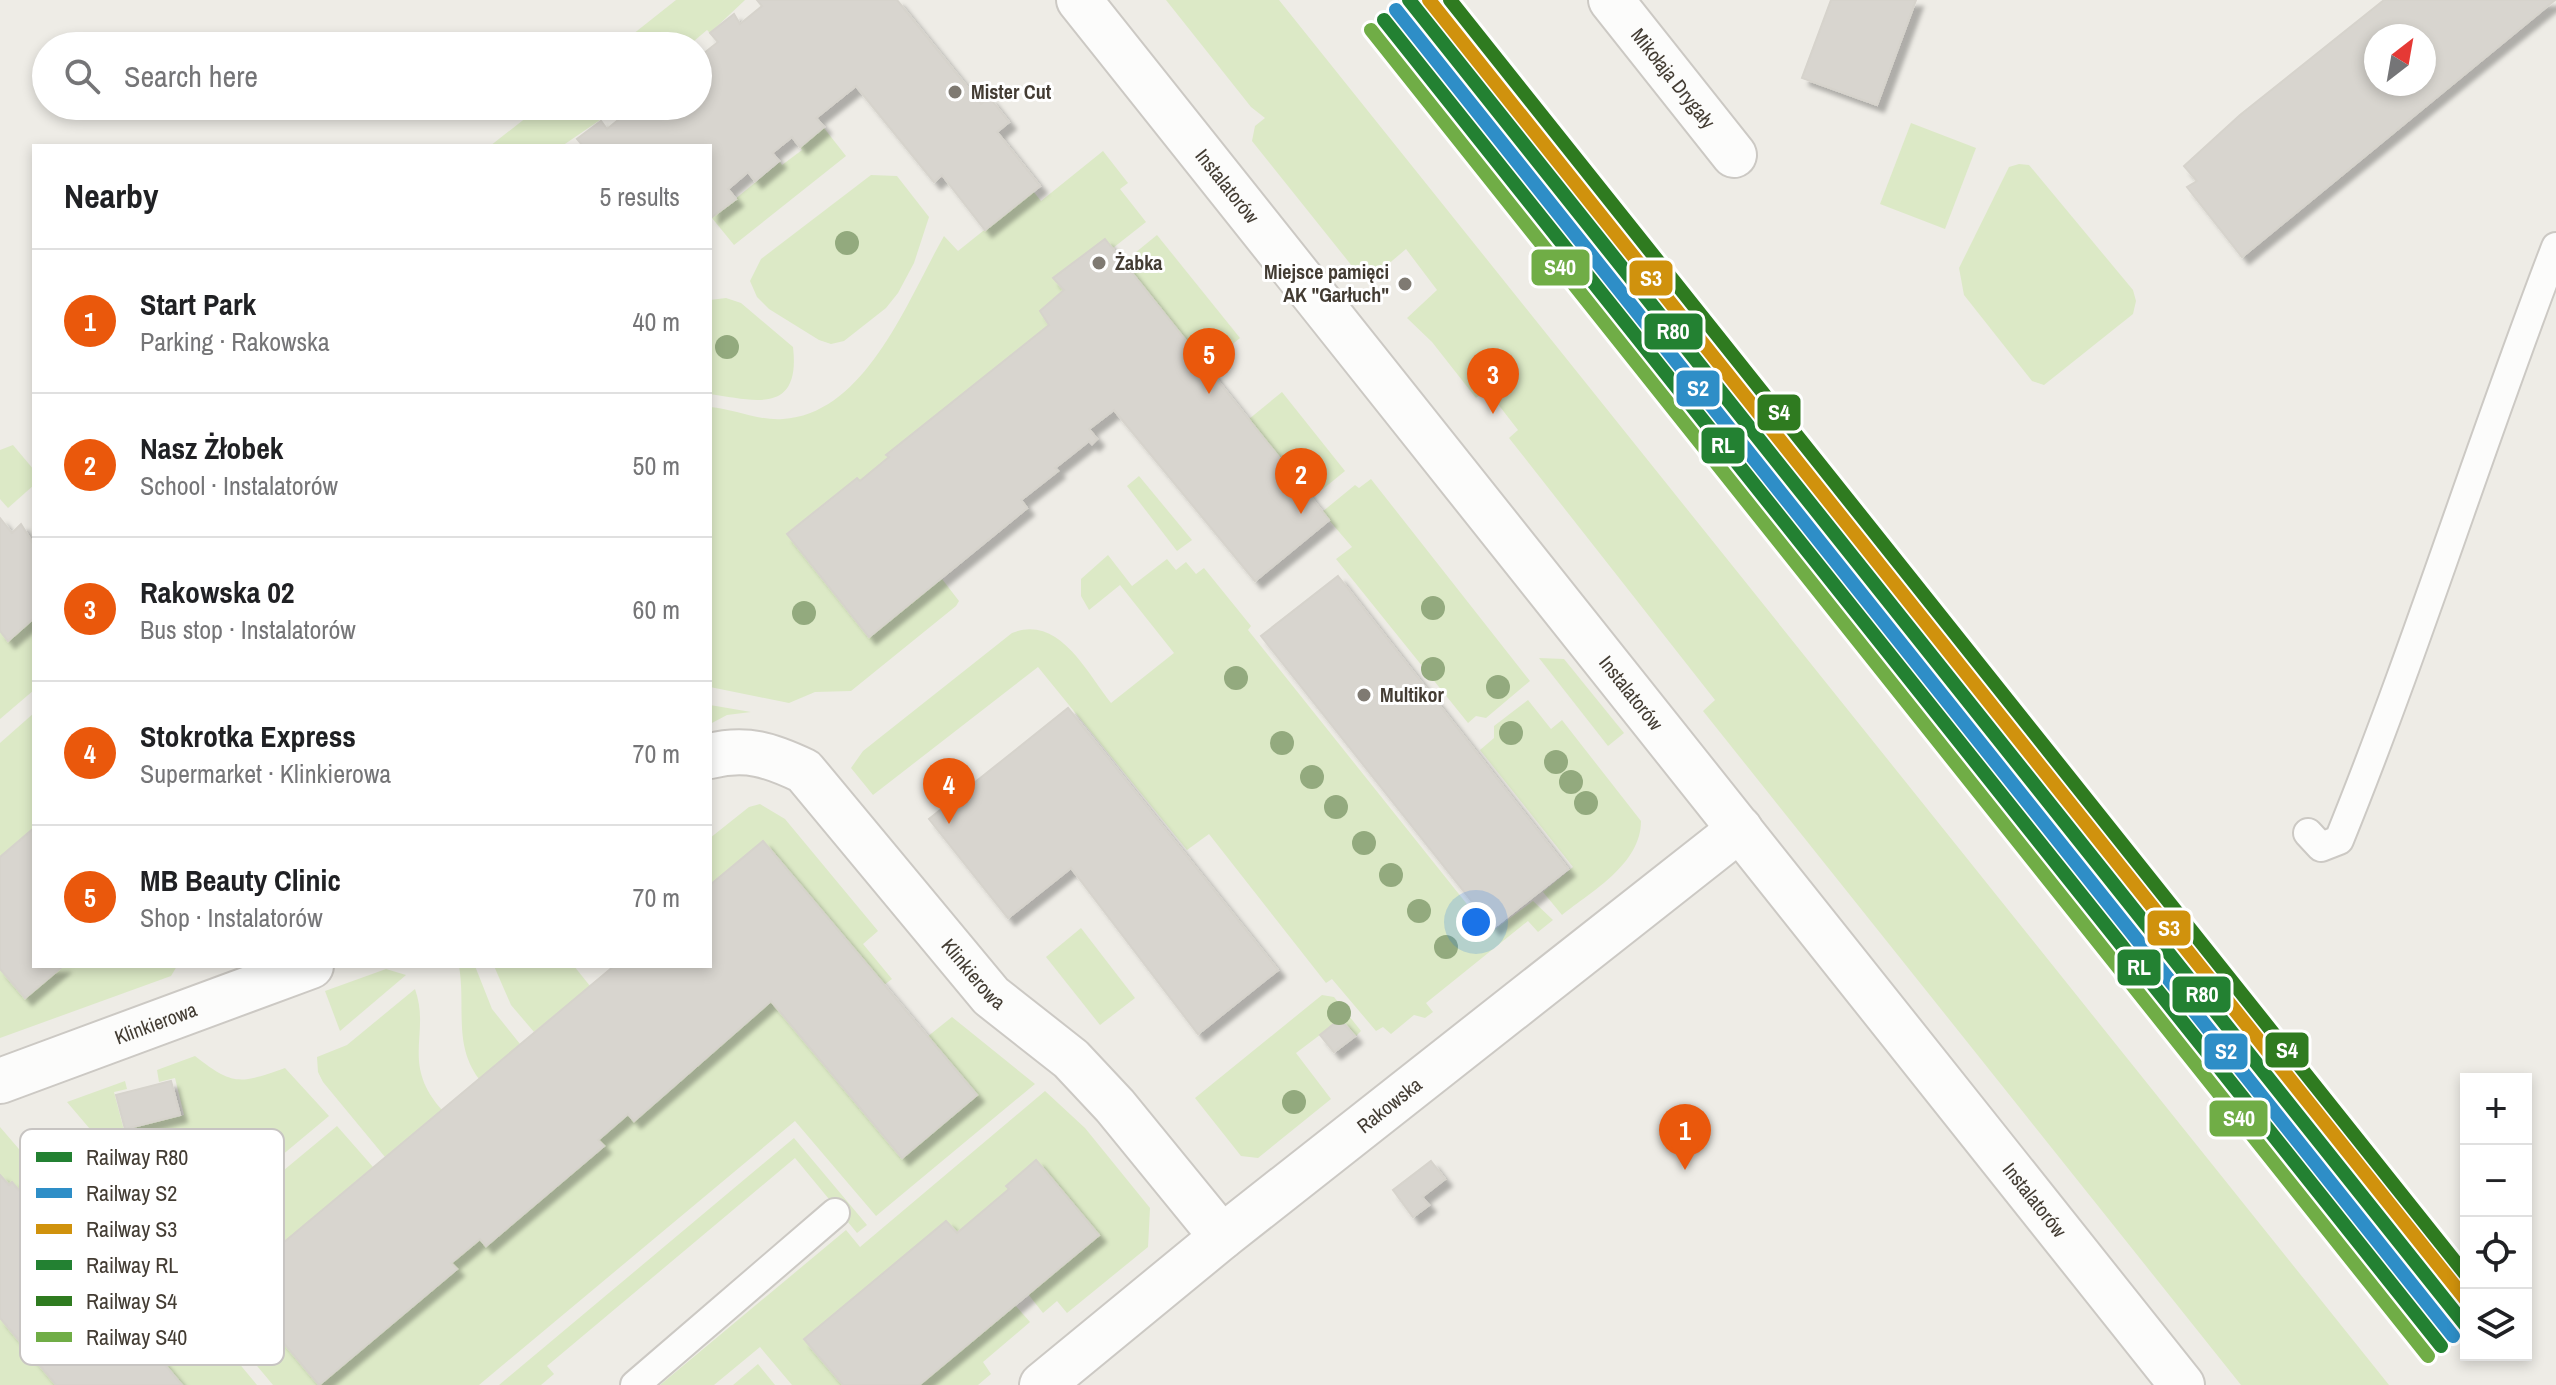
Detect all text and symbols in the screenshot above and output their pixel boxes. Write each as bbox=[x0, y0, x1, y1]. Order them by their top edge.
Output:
street label: Mikołaja Drygały bbox=[1625, 22, 1722, 135]
north arrow bbox=[2364, 24, 2436, 96]
search box bbox=[32, 32, 712, 120]
icon: search bbox=[60, 54, 104, 98]
text: Search here bbox=[124, 56, 258, 96]
place label: Mister Cut bbox=[971, 78, 1052, 105]
marker: Mister Cut bbox=[946, 83, 964, 101]
street label: Instalatorów bbox=[1190, 143, 1266, 229]
text: Nearby bbox=[64, 173, 159, 219]
text: 5 results bbox=[599, 179, 680, 214]
line badge: S40 bbox=[1530, 248, 1591, 287]
place label: Żabka bbox=[1115, 249, 1162, 276]
text: S40 bbox=[1544, 252, 1576, 282]
marker: Żabka bbox=[1090, 254, 1108, 272]
place label: Miejsce pamięci AK "Garłuch" bbox=[1264, 258, 1389, 308]
line badge: S3 bbox=[1628, 259, 1674, 297]
text: S3 bbox=[1640, 263, 1662, 293]
marker: Miejsce pamięci AK "Garłuch" bbox=[1396, 275, 1414, 293]
text: Start Park bbox=[140, 284, 256, 324]
text: 1 bbox=[84, 304, 96, 339]
text: 40 m bbox=[633, 304, 680, 339]
line badge: R80 bbox=[1643, 312, 1704, 351]
text: R80 bbox=[1656, 316, 1690, 346]
text: Parking · Rakowska bbox=[140, 324, 330, 359]
pin: 5 bbox=[1183, 328, 1235, 394]
pin: 3 bbox=[1467, 348, 1519, 414]
line badge: S2 bbox=[1675, 369, 1721, 408]
text: S2 bbox=[1687, 373, 1709, 403]
line badge: S4 bbox=[1756, 393, 1802, 432]
text: S4 bbox=[1768, 397, 1790, 427]
line badge: RL bbox=[1700, 426, 1746, 465]
text: Nasz Żłobek bbox=[140, 428, 284, 468]
text: RL bbox=[1711, 430, 1735, 460]
text: 2 bbox=[84, 448, 96, 483]
text: 50 m bbox=[633, 448, 680, 483]
pin: 2 bbox=[1275, 448, 1327, 514]
text: School · Instalatorów bbox=[140, 468, 338, 503]
text: Rakowska 02 bbox=[140, 572, 295, 612]
text: 3 bbox=[84, 592, 96, 627]
text: 60 m bbox=[633, 592, 680, 627]
text: Bus stop · Instalatorów bbox=[140, 612, 356, 647]
street label: Instalatorów bbox=[1593, 650, 1670, 736]
place label: Multikor bbox=[1380, 681, 1444, 708]
marker: Multikor bbox=[1355, 686, 1373, 704]
text: Stokrotka Express bbox=[140, 716, 356, 756]
text: 4 bbox=[84, 736, 96, 771]
text: 70 m bbox=[633, 736, 680, 771]
text: Supermarket · Klinkierowa bbox=[140, 756, 391, 791]
pin: 4 bbox=[923, 758, 975, 824]
text: MB Beauty Clinic bbox=[140, 860, 341, 900]
text: 5 bbox=[84, 880, 96, 915]
text: 70 m bbox=[633, 880, 680, 915]
text: Shop · Instalatorów bbox=[140, 900, 323, 935]
your location bbox=[1456, 902, 1496, 942]
line badge: S3 bbox=[2146, 909, 2192, 947]
text: S3 bbox=[2158, 913, 2180, 943]
street label: Klinkierowa bbox=[936, 932, 1011, 1015]
line badge: RL bbox=[2116, 948, 2162, 987]
text: RL bbox=[2127, 952, 2151, 982]
line badge: R80 bbox=[2171, 975, 2232, 1014]
text: R80 bbox=[2185, 979, 2219, 1009]
street label: Klinkierowa bbox=[111, 995, 200, 1050]
line badge: S4 bbox=[2264, 1031, 2310, 1069]
line badge: S2 bbox=[2203, 1032, 2249, 1071]
text: S4 bbox=[2276, 1035, 2298, 1065]
text: S2 bbox=[2215, 1036, 2237, 1066]
street label: Rakowska bbox=[1351, 1071, 1427, 1139]
map controls bbox=[2460, 1073, 2532, 1361]
button: + bbox=[2460, 1073, 2532, 1145]
line badge: S40 bbox=[2208, 1099, 2269, 1138]
text: S40 bbox=[2223, 1103, 2255, 1133]
pin: 1 bbox=[1659, 1104, 1711, 1170]
legend bbox=[20, 1129, 284, 1365]
text: Railway R80 bbox=[86, 1142, 188, 1172]
button: − bbox=[2460, 1145, 2532, 1217]
street label: Instalatorów bbox=[1997, 1157, 2073, 1243]
text: Railway S2 bbox=[86, 1178, 177, 1208]
text: Railway S3 bbox=[86, 1214, 177, 1244]
button: locate bbox=[2460, 1217, 2532, 1289]
text: Railway RL bbox=[86, 1250, 178, 1280]
text: Railway S4 bbox=[86, 1286, 177, 1316]
button: layers bbox=[2460, 1289, 2532, 1361]
text: Railway S40 bbox=[86, 1322, 187, 1352]

